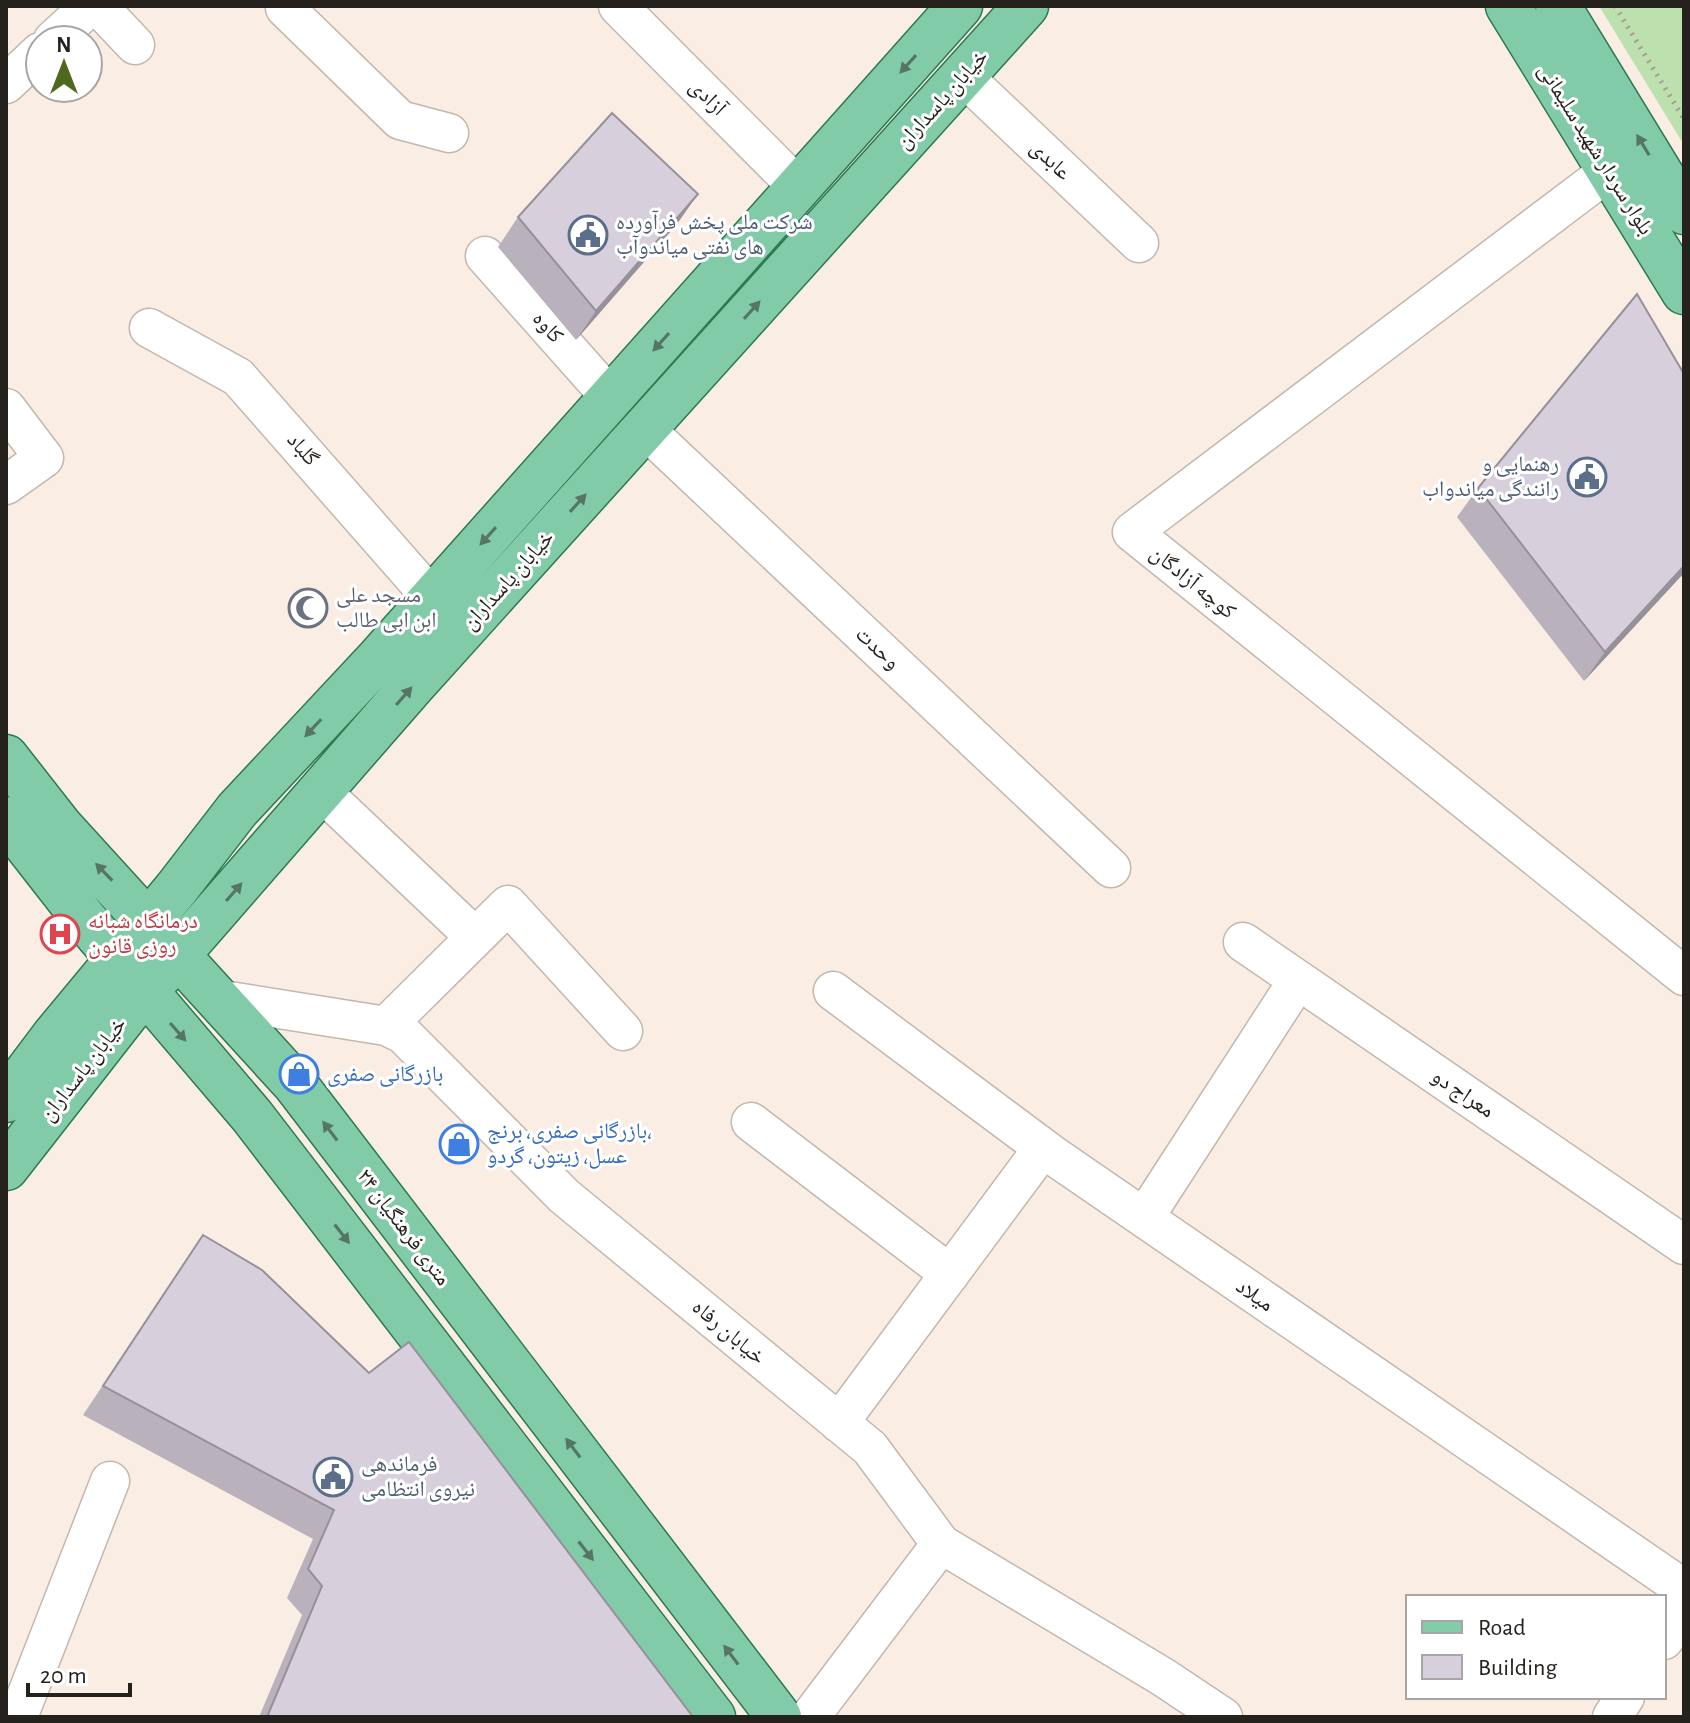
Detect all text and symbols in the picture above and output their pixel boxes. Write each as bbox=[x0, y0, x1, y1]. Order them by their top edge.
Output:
north arrow bbox=[24, 24, 104, 104]
text: N bbox=[56, 34, 72, 56]
street label: خیابان پاسداران bbox=[892, 45, 994, 154]
one-way arrow bbox=[900, 55, 918, 74]
street label: بلوار سردار شهید سلیمانی bbox=[1533, 59, 1658, 240]
street label: آزادی bbox=[684, 74, 731, 121]
one-way arrow bbox=[1637, 134, 1651, 156]
street label: عابدی bbox=[1025, 136, 1075, 186]
place label: شرکت ملی پخش فرآورده های نفتی میاندوآب bbox=[616, 210, 813, 260]
public building icon: شرکت ملی پخش فرآورده های نفتی میاندوآب bbox=[567, 214, 609, 256]
one-way arrow bbox=[743, 300, 760, 320]
street label: کاوه bbox=[528, 307, 568, 348]
one-way arrow bbox=[653, 331, 670, 351]
street label: گلباد bbox=[282, 428, 323, 470]
place label: رهنمایی و رانندگی میاندواب bbox=[1422, 453, 1559, 502]
public building icon: رهنمایی و رانندگی میاندواب bbox=[1566, 456, 1608, 498]
one-way arrow bbox=[569, 493, 586, 513]
street label: خیابان پاسداران bbox=[458, 526, 560, 635]
one-way arrow bbox=[479, 526, 497, 545]
street label: کوچه آزادگان bbox=[1145, 541, 1240, 624]
place label: مسجد علی ابن ابی طالب bbox=[336, 584, 437, 633]
mosque icon: مسجد علی ابن ابی طالب bbox=[287, 587, 329, 629]
street label: وحدت bbox=[851, 622, 904, 674]
one-way arrow bbox=[395, 686, 412, 706]
one-way arrow bbox=[304, 719, 322, 738]
one-way arrow bbox=[95, 863, 114, 882]
one-way arrow bbox=[224, 883, 242, 902]
place label: درمانگاه شبانه روزی قانون bbox=[88, 910, 198, 959]
hospital icon: درمانگاه شبانه روزی قانون bbox=[39, 913, 81, 955]
street label: خیابان پاسداران bbox=[36, 1013, 132, 1127]
one-way arrow bbox=[169, 1021, 186, 1041]
shop icon: بازرگانی صفری bbox=[278, 1053, 320, 1095]
place label: بازرگانی صفری bbox=[327, 1063, 443, 1087]
street label: معراج دو bbox=[1427, 1064, 1498, 1123]
place label: بازرگانی صفری، برنج، عسل، زیتون، گردو bbox=[487, 1120, 652, 1169]
one-way arrow bbox=[323, 1121, 339, 1141]
shop icon: بازرگانی صفری، برنج، عسل، زیتون، گردو bbox=[438, 1123, 480, 1165]
street label: ۲۴ متری فرهنگیان bbox=[352, 1165, 455, 1291]
one-way arrow bbox=[333, 1224, 349, 1244]
street label: میلاد bbox=[1232, 1274, 1278, 1316]
street label: خیابان رفاه bbox=[687, 1295, 770, 1370]
one-way arrow bbox=[566, 1438, 582, 1459]
place label: فرماندهی نیروی انتظامی bbox=[361, 1453, 475, 1502]
public building icon: فرماندهی نیروی انتظامی bbox=[312, 1456, 354, 1498]
one-way arrow bbox=[577, 1541, 593, 1561]
legend bbox=[1406, 1595, 1666, 1699]
text: Road bbox=[1478, 1616, 1526, 1640]
one-way arrow bbox=[724, 1645, 740, 1665]
scale bar bbox=[28, 1647, 130, 1697]
text: Building bbox=[1478, 1656, 1557, 1680]
text: 20 m bbox=[40, 1664, 87, 1688]

